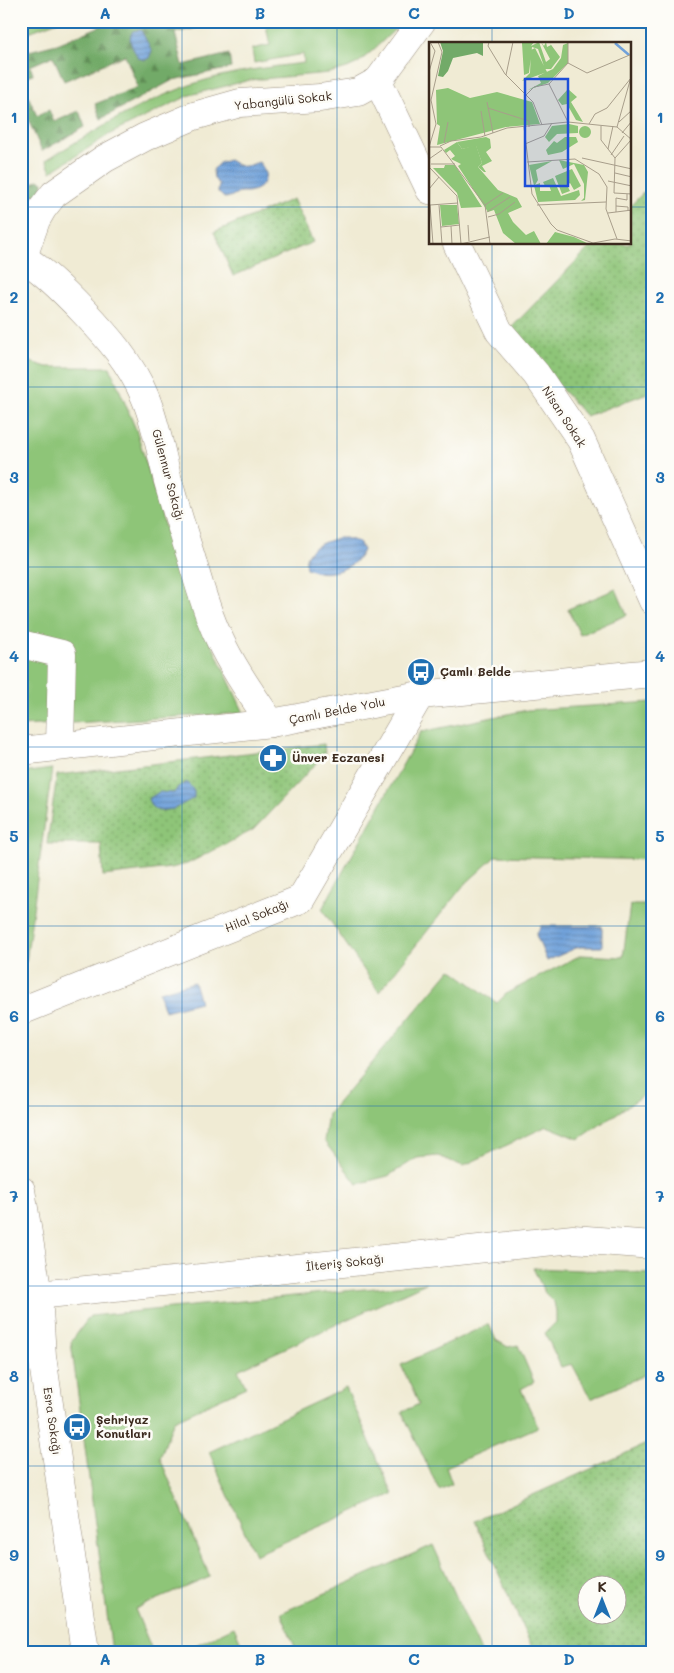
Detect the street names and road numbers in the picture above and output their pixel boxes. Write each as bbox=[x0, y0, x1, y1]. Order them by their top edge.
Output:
street label: Yabangülü Sokak bbox=[233, 87, 333, 113]
street label: Nisan Sokak bbox=[539, 383, 591, 450]
street label: Gülennur Sokağı bbox=[149, 427, 189, 522]
street label: Çamlı Belde Yolu bbox=[287, 693, 386, 727]
street label: Hilal Sokağı bbox=[222, 895, 291, 935]
street label: İlteriş Sokağı bbox=[305, 1250, 385, 1274]
street label: Esra Sokağı bbox=[40, 1386, 66, 1456]

